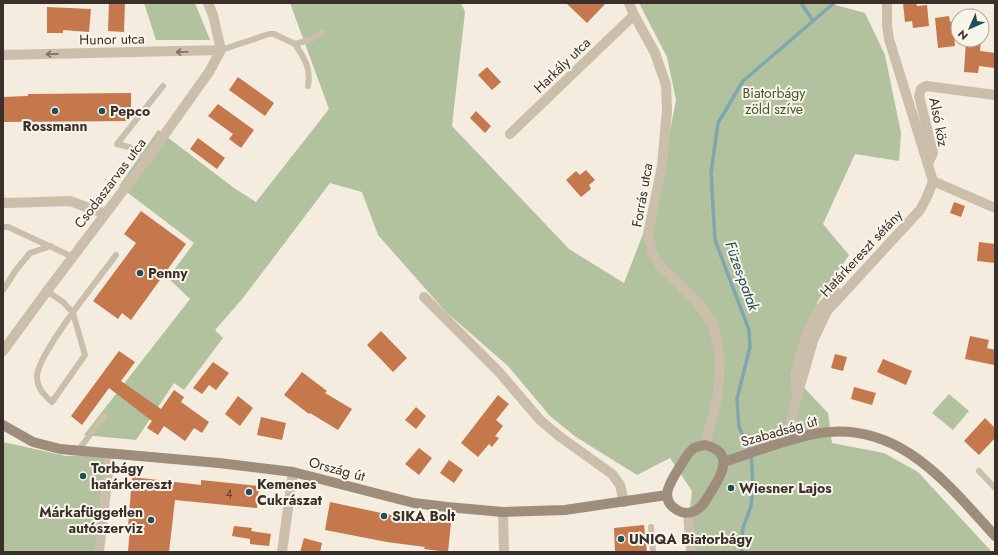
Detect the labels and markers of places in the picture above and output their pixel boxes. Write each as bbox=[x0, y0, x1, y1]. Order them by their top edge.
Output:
place label: Pepco bbox=[110, 101, 150, 121]
marker: Rossmann bbox=[50, 106, 60, 116]
marker: Pepco bbox=[97, 106, 107, 116]
place label: Rossmann bbox=[22, 116, 88, 136]
place label: Penny bbox=[148, 263, 188, 283]
marker: Penny bbox=[135, 268, 145, 278]
place label: Torbágy határkereszt bbox=[91, 458, 172, 494]
marker: Torbágy határkereszt bbox=[78, 471, 88, 481]
place label: Kemenes Cukrászat bbox=[257, 474, 323, 510]
place label: Wiesner Lajos bbox=[739, 478, 832, 498]
marker: Wiesner Lajos bbox=[726, 483, 736, 493]
marker: Kemenes Cukrászat bbox=[244, 487, 254, 497]
place label: Márkafüggetlen autószerviz bbox=[39, 502, 144, 538]
place label: SIKA Bolt bbox=[392, 506, 456, 526]
marker: SIKA Bolt bbox=[379, 511, 389, 521]
marker: Márkafüggetlen autószerviz bbox=[146, 515, 156, 525]
place label: UNIQA Biatorbágy bbox=[629, 529, 753, 549]
marker: UNIQA Biatorbágy bbox=[616, 534, 626, 544]

